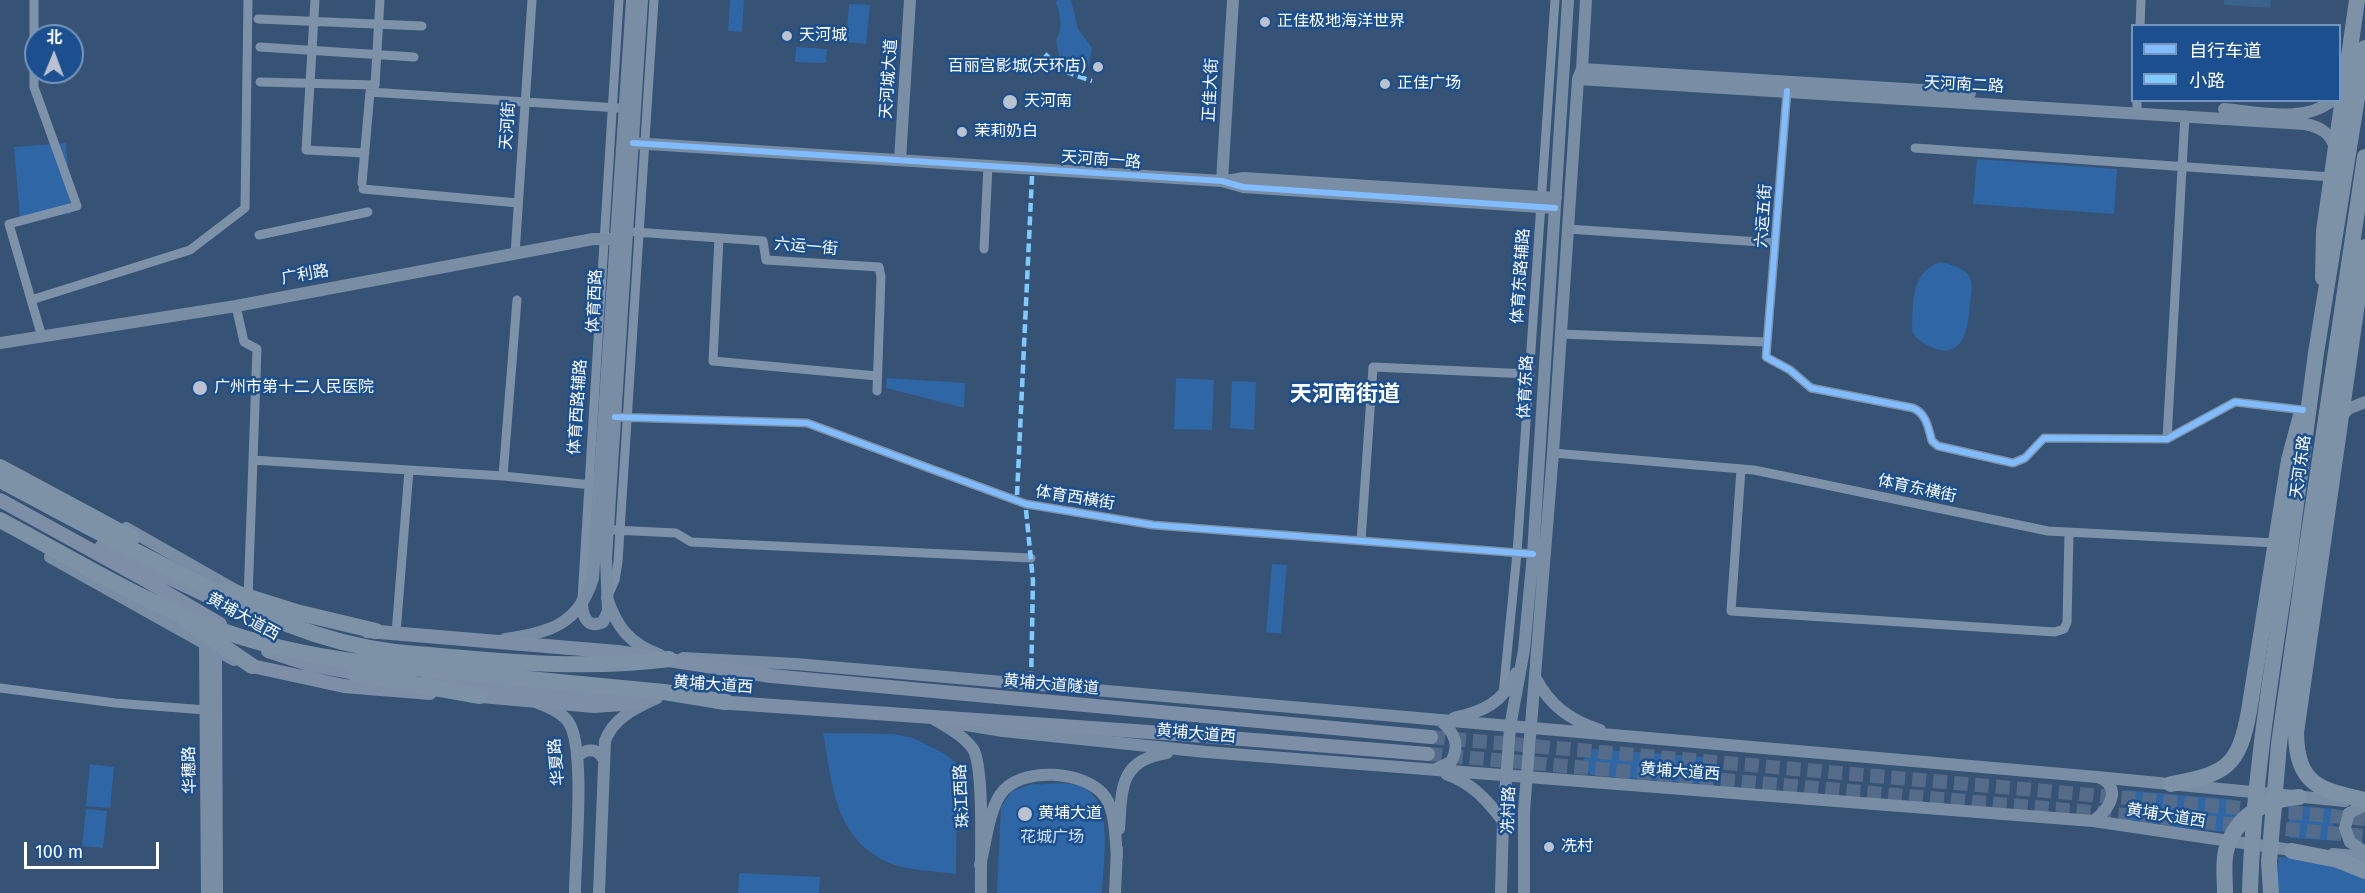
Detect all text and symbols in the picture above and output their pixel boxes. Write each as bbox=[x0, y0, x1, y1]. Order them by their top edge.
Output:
place label: 正佳极地海洋世界 bbox=[1277, 12, 1405, 32]
marker: 正佳极地海洋世界 bbox=[1258, 15, 1272, 29]
north arrow bbox=[24, 24, 84, 84]
legend bbox=[2131, 24, 2341, 102]
place label: 天河城 bbox=[799, 26, 847, 46]
text: 北 bbox=[46, 28, 62, 47]
marker: 天河城 bbox=[780, 29, 794, 43]
street label: 天河城大道 bbox=[877, 38, 901, 120]
text: 自行车道 bbox=[2189, 40, 2261, 62]
place label: 百丽宫影城(天环店) bbox=[948, 57, 1086, 77]
street label: 正佳大街 bbox=[1200, 58, 1222, 122]
marker: 百丽宫影城(天环店) bbox=[1091, 60, 1105, 74]
text: 小路 bbox=[2189, 70, 2225, 92]
street label: 天河南二路 bbox=[1924, 73, 2004, 97]
place label: 正佳广场 bbox=[1397, 74, 1461, 94]
marker: 正佳广场 bbox=[1378, 77, 1392, 91]
place label: 天河南 bbox=[1024, 92, 1072, 112]
marker: 天河南 bbox=[1001, 93, 1019, 111]
street label: 天河街 bbox=[497, 101, 519, 151]
place label: 茉莉奶白 bbox=[974, 122, 1038, 142]
marker: 茉莉奶白 bbox=[955, 125, 969, 139]
street label: 天河南一路 bbox=[1060, 148, 1142, 172]
street label: 六运五街 bbox=[1752, 183, 1776, 249]
street label: 体育东路辅路 bbox=[1508, 227, 1534, 325]
street label: 六运一街 bbox=[773, 235, 839, 259]
street label: 广利路 bbox=[280, 261, 330, 289]
street label: 体育西路 bbox=[584, 269, 606, 333]
street label: 体育东路 bbox=[1515, 355, 1537, 419]
street label: 体育西路辅路 bbox=[565, 358, 591, 456]
place label: 广州市第十二人民医院 bbox=[214, 378, 374, 398]
marker: 广州市第十二人民医院 bbox=[191, 379, 209, 397]
district label: 天河南街道 bbox=[1290, 382, 1400, 408]
street label: 天河东路 bbox=[2287, 434, 2315, 500]
street label: 体育东横街 bbox=[1876, 471, 1958, 507]
street label: 体育西横街 bbox=[1034, 482, 1116, 514]
street label: 黄埔大道西 bbox=[203, 589, 283, 645]
street label: 黄埔大道隧道 bbox=[1002, 671, 1100, 699]
street label: 黄埔大道西 bbox=[672, 673, 754, 697]
street label: 黄埔大道西 bbox=[1155, 721, 1237, 747]
street label: 华夏路 bbox=[545, 737, 569, 787]
street label: 华穗路 bbox=[180, 746, 200, 794]
street label: 黄埔大道西 bbox=[1639, 760, 1721, 784]
street label: 珠江西路 bbox=[951, 764, 973, 828]
street label: 冼村路 bbox=[1499, 786, 1519, 834]
street label: 黄埔大道西 bbox=[2125, 800, 2207, 832]
place label: 黄埔大道 bbox=[1038, 804, 1102, 824]
marker: 黄埔大道 bbox=[1016, 805, 1034, 823]
park label: 花城广场 bbox=[1020, 828, 1084, 848]
scale bar bbox=[27, 830, 162, 868]
place label: 冼村 bbox=[1561, 837, 1593, 857]
marker: 冼村 bbox=[1542, 840, 1556, 854]
text: 100 m bbox=[35, 841, 83, 863]

